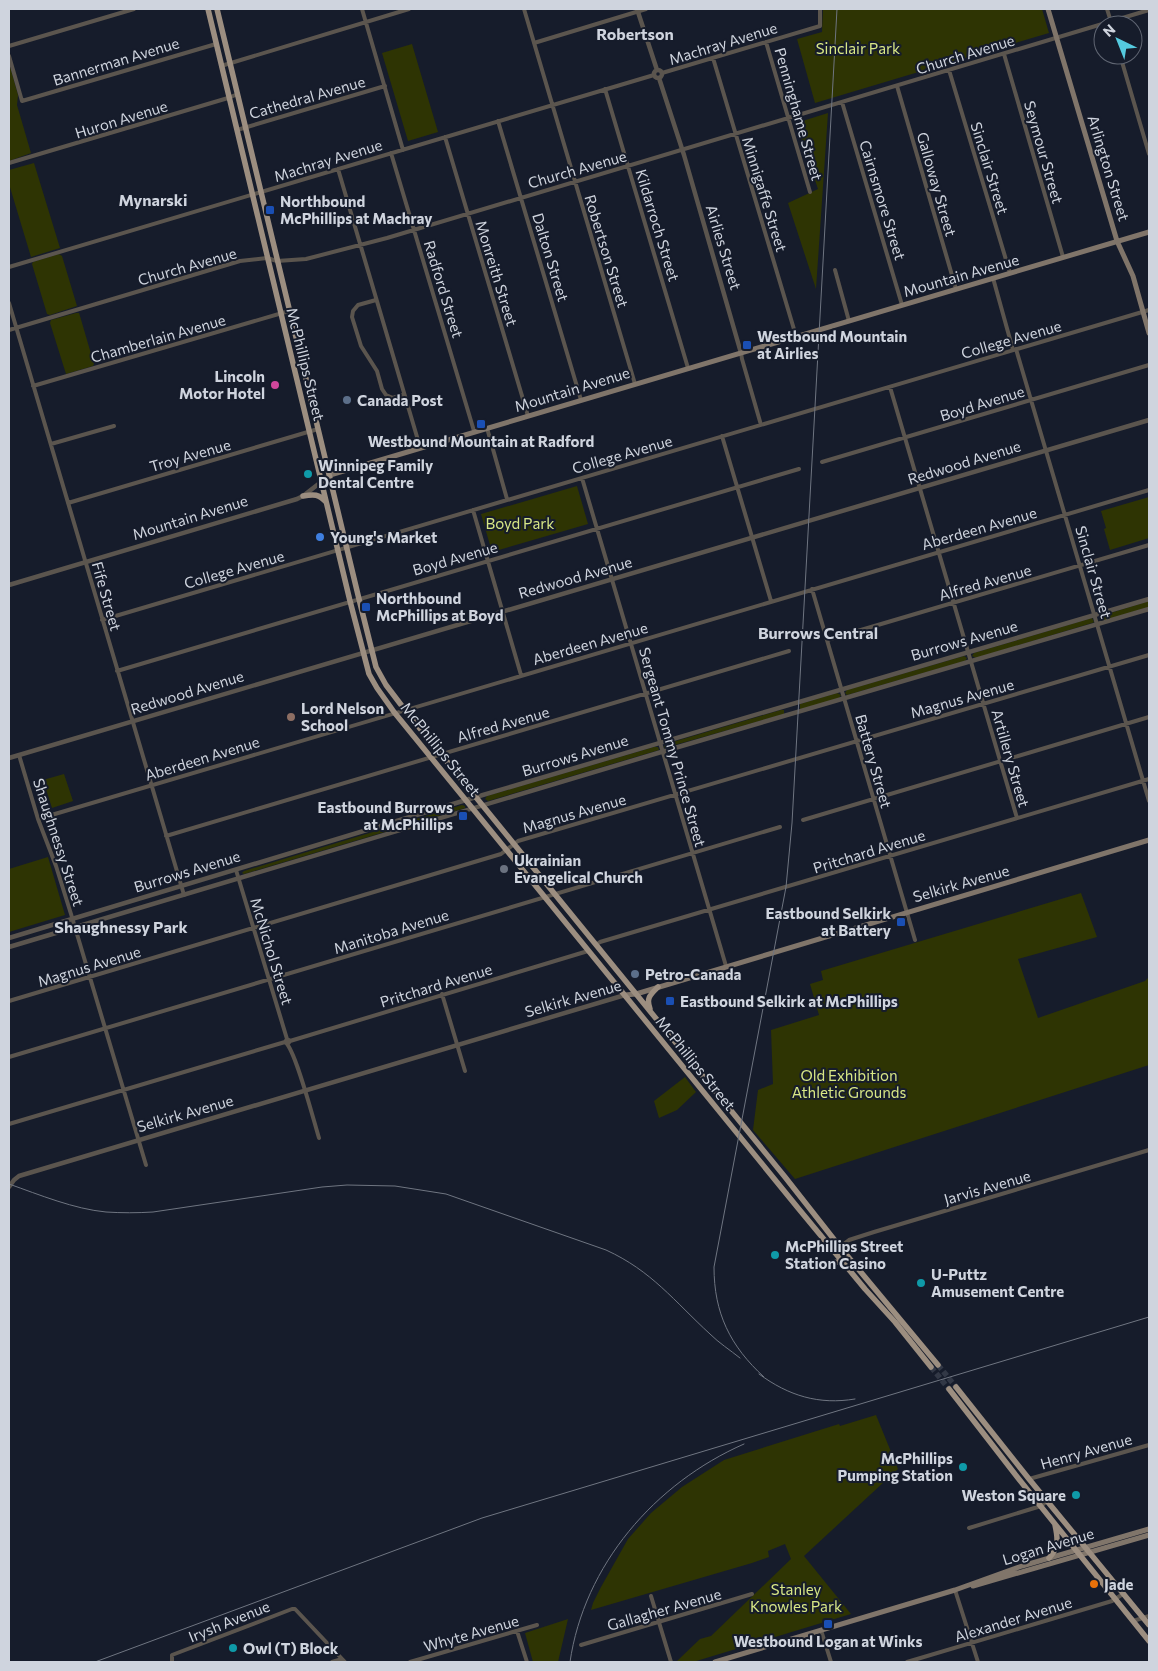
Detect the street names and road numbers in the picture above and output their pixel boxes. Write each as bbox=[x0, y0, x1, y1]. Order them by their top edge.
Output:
street label: Machray Avenue bbox=[667, 18, 779, 68]
street label: Church Avenue bbox=[914, 30, 1016, 77]
street label: Bannerman Avenue bbox=[51, 33, 181, 89]
street label: Penninghame Street bbox=[771, 45, 827, 183]
street label: Cathedral Avenue bbox=[247, 72, 367, 122]
street label: Huron Avenue bbox=[73, 96, 170, 142]
street label: Seymour Street bbox=[1021, 99, 1067, 205]
street label: Arlington Street bbox=[1084, 113, 1134, 223]
street label: Sinclair Street bbox=[967, 120, 1013, 216]
street label: Galloway Street bbox=[914, 130, 960, 238]
street label: Minnigaffe Street bbox=[739, 134, 791, 254]
street label: Machray Avenue bbox=[272, 135, 384, 185]
street label: Cairnsmore Street bbox=[856, 138, 910, 262]
street label: Church Avenue bbox=[526, 146, 629, 192]
street label: Kildarroch Street bbox=[632, 167, 684, 283]
street label: Robertson Street bbox=[581, 192, 633, 310]
street label: Airlies Street bbox=[703, 202, 745, 292]
street label: Dalton Street bbox=[529, 211, 573, 303]
street label: Monreith Street bbox=[472, 218, 522, 328]
street label: Radford Street bbox=[421, 238, 467, 340]
street label: Church Avenue bbox=[136, 243, 239, 289]
street label: Mountain Avenue bbox=[901, 250, 1021, 300]
street label: McPhillips Street bbox=[283, 306, 329, 422]
street label: Chamberlain Avenue bbox=[88, 310, 228, 366]
street label: College Avenue bbox=[959, 316, 1063, 362]
street label: Mountain Avenue bbox=[512, 363, 632, 415]
street label: Boyd Avenue bbox=[938, 382, 1027, 424]
street label: College Avenue bbox=[570, 431, 674, 477]
street label: Troy Avenue bbox=[147, 435, 233, 475]
street label: Redwood Avenue bbox=[905, 436, 1023, 488]
street label: Mountain Avenue bbox=[130, 491, 250, 543]
street label: Aberdeen Avenue bbox=[919, 503, 1039, 553]
street label: Sinclair Street bbox=[1072, 524, 1116, 620]
street label: Boyd Avenue bbox=[410, 537, 500, 579]
street label: College Avenue bbox=[182, 546, 286, 592]
street label: Redwood Avenue bbox=[516, 552, 634, 602]
street label: Fife Street bbox=[89, 559, 125, 633]
street label: Alfred Avenue bbox=[937, 560, 1033, 604]
street label: Burrows Avenue bbox=[909, 616, 1020, 664]
street label: Aberdeen Avenue bbox=[530, 618, 650, 668]
street label: Sergeant Tommy Prince Street bbox=[636, 645, 710, 849]
street label: Redwood Avenue bbox=[128, 666, 246, 718]
street label: Magnus Avenue bbox=[908, 675, 1016, 721]
street label: McPhillips Street bbox=[398, 698, 484, 800]
street label: Alfred Avenue bbox=[455, 702, 551, 746]
street label: Artillery Street bbox=[988, 707, 1034, 809]
street label: Battery Street bbox=[852, 712, 896, 810]
street label: Burrows Avenue bbox=[520, 730, 630, 780]
street label: Aberdeen Avenue bbox=[143, 732, 262, 784]
street label: Shaughnessy Street bbox=[30, 776, 88, 908]
street label: Magnus Avenue bbox=[520, 790, 628, 836]
street label: Pritchard Avenue bbox=[811, 825, 927, 877]
street label: Burrows Avenue bbox=[132, 846, 242, 896]
street label: Selkirk Avenue bbox=[911, 861, 1011, 905]
street label: McNichol Street bbox=[247, 895, 297, 1007]
street label: Manitoba Avenue bbox=[331, 905, 451, 957]
street label: Magnus Avenue bbox=[35, 942, 143, 990]
street label: Pritchard Avenue bbox=[378, 959, 494, 1011]
street label: Selkirk Avenue bbox=[523, 976, 623, 1020]
street label: McPhillips Street bbox=[653, 1012, 739, 1114]
street label: Selkirk Avenue bbox=[135, 1091, 235, 1135]
street label: Jarvis Avenue bbox=[942, 1166, 1033, 1208]
street label: Henry Avenue bbox=[1038, 1429, 1134, 1473]
street label: Logan Avenue bbox=[1000, 1523, 1096, 1568]
street label: Gallagher Avenue bbox=[605, 1584, 723, 1634]
street label: Alexander Avenue bbox=[952, 1593, 1074, 1645]
street label: Irysh Avenue bbox=[186, 1596, 272, 1645]
street label: Whyte Avenue bbox=[421, 1611, 521, 1655]

